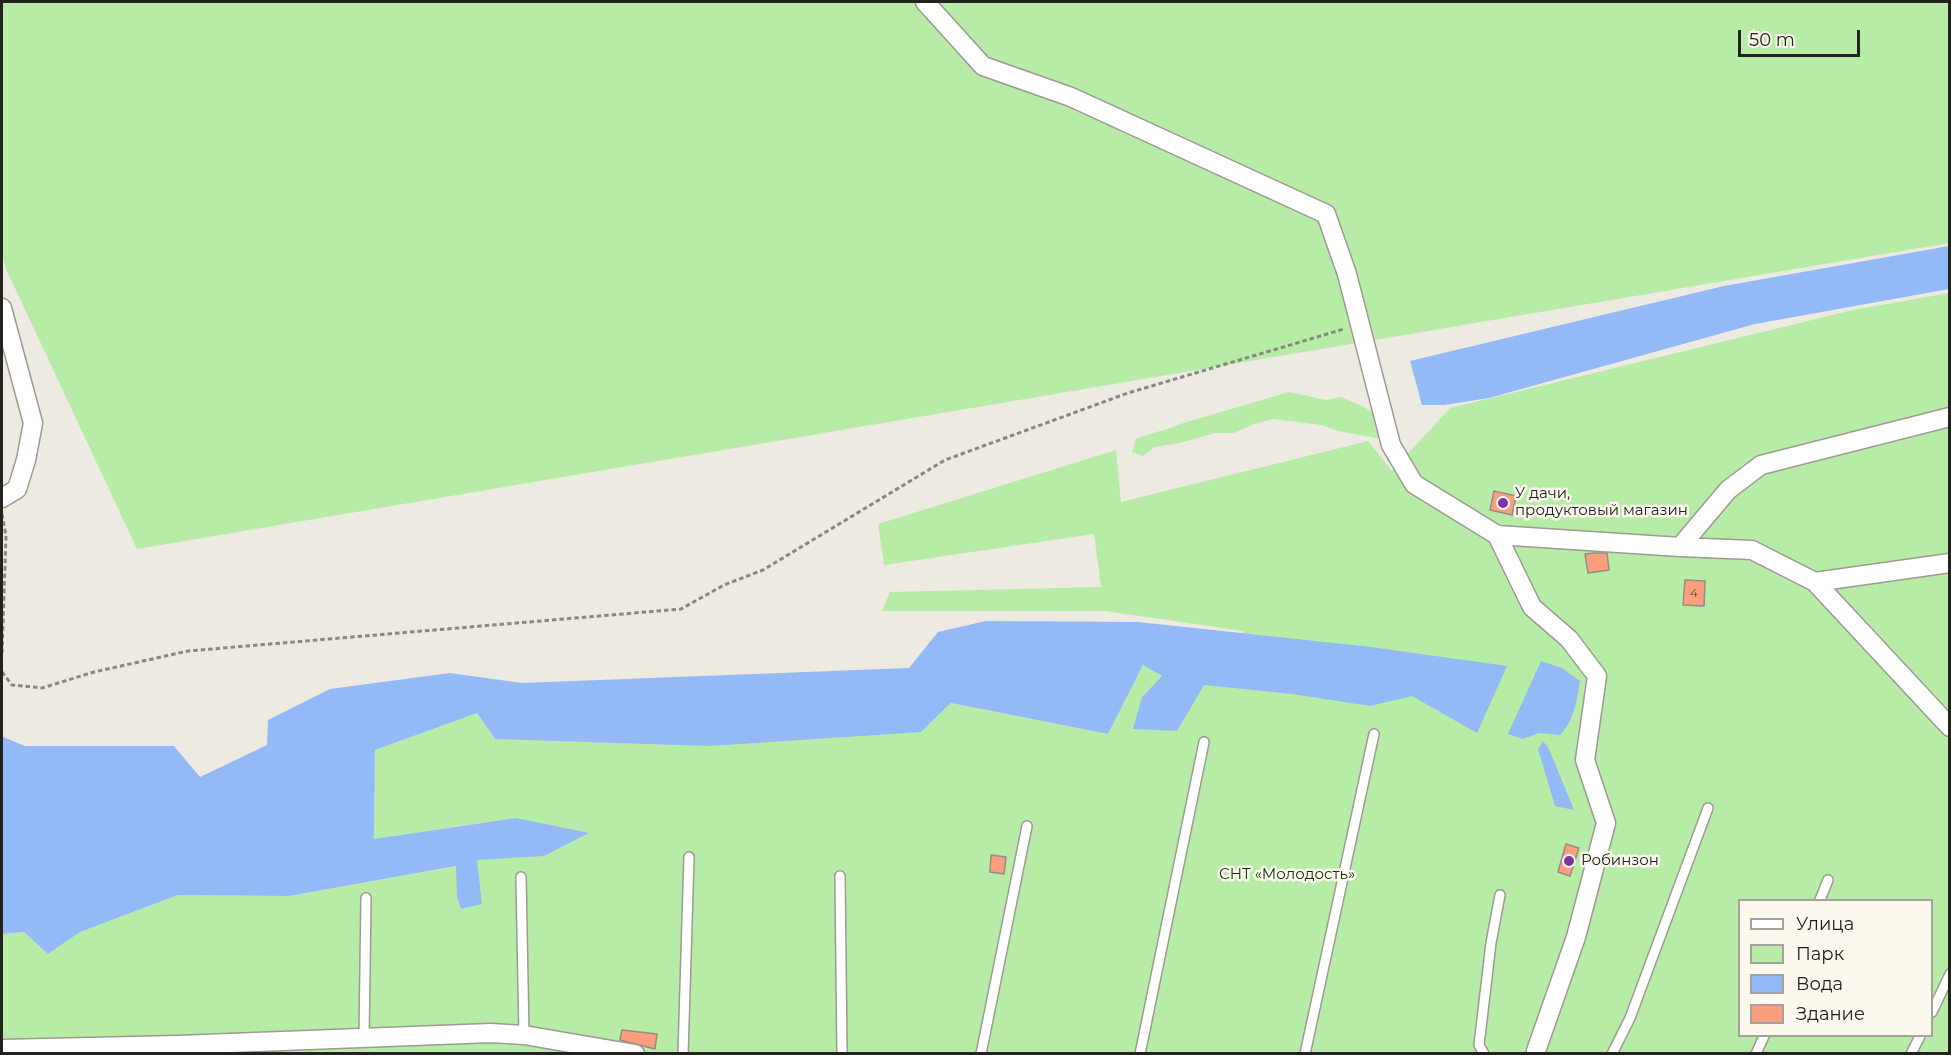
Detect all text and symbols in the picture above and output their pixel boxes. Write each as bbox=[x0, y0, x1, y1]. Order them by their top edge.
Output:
scale bar bbox=[1741, 18, 1862, 56]
text: 50 m bbox=[1749, 29, 1795, 51]
place label: У дачи, продуктовый магазин bbox=[1515, 485, 1688, 520]
marker: У дачи, продуктовый магазин bbox=[1496, 496, 1510, 510]
house number: 4 bbox=[1690, 586, 1698, 600]
place label: Робинзон bbox=[1581, 852, 1659, 870]
marker: Робинзон bbox=[1562, 854, 1576, 868]
park label: СНТ «Молодость» bbox=[1219, 866, 1355, 884]
legend bbox=[1738, 899, 1933, 1037]
text: Улица bbox=[1796, 913, 1854, 935]
text: Парк bbox=[1796, 943, 1844, 965]
text: Вода bbox=[1796, 973, 1843, 995]
text: Здание bbox=[1796, 1003, 1865, 1025]

